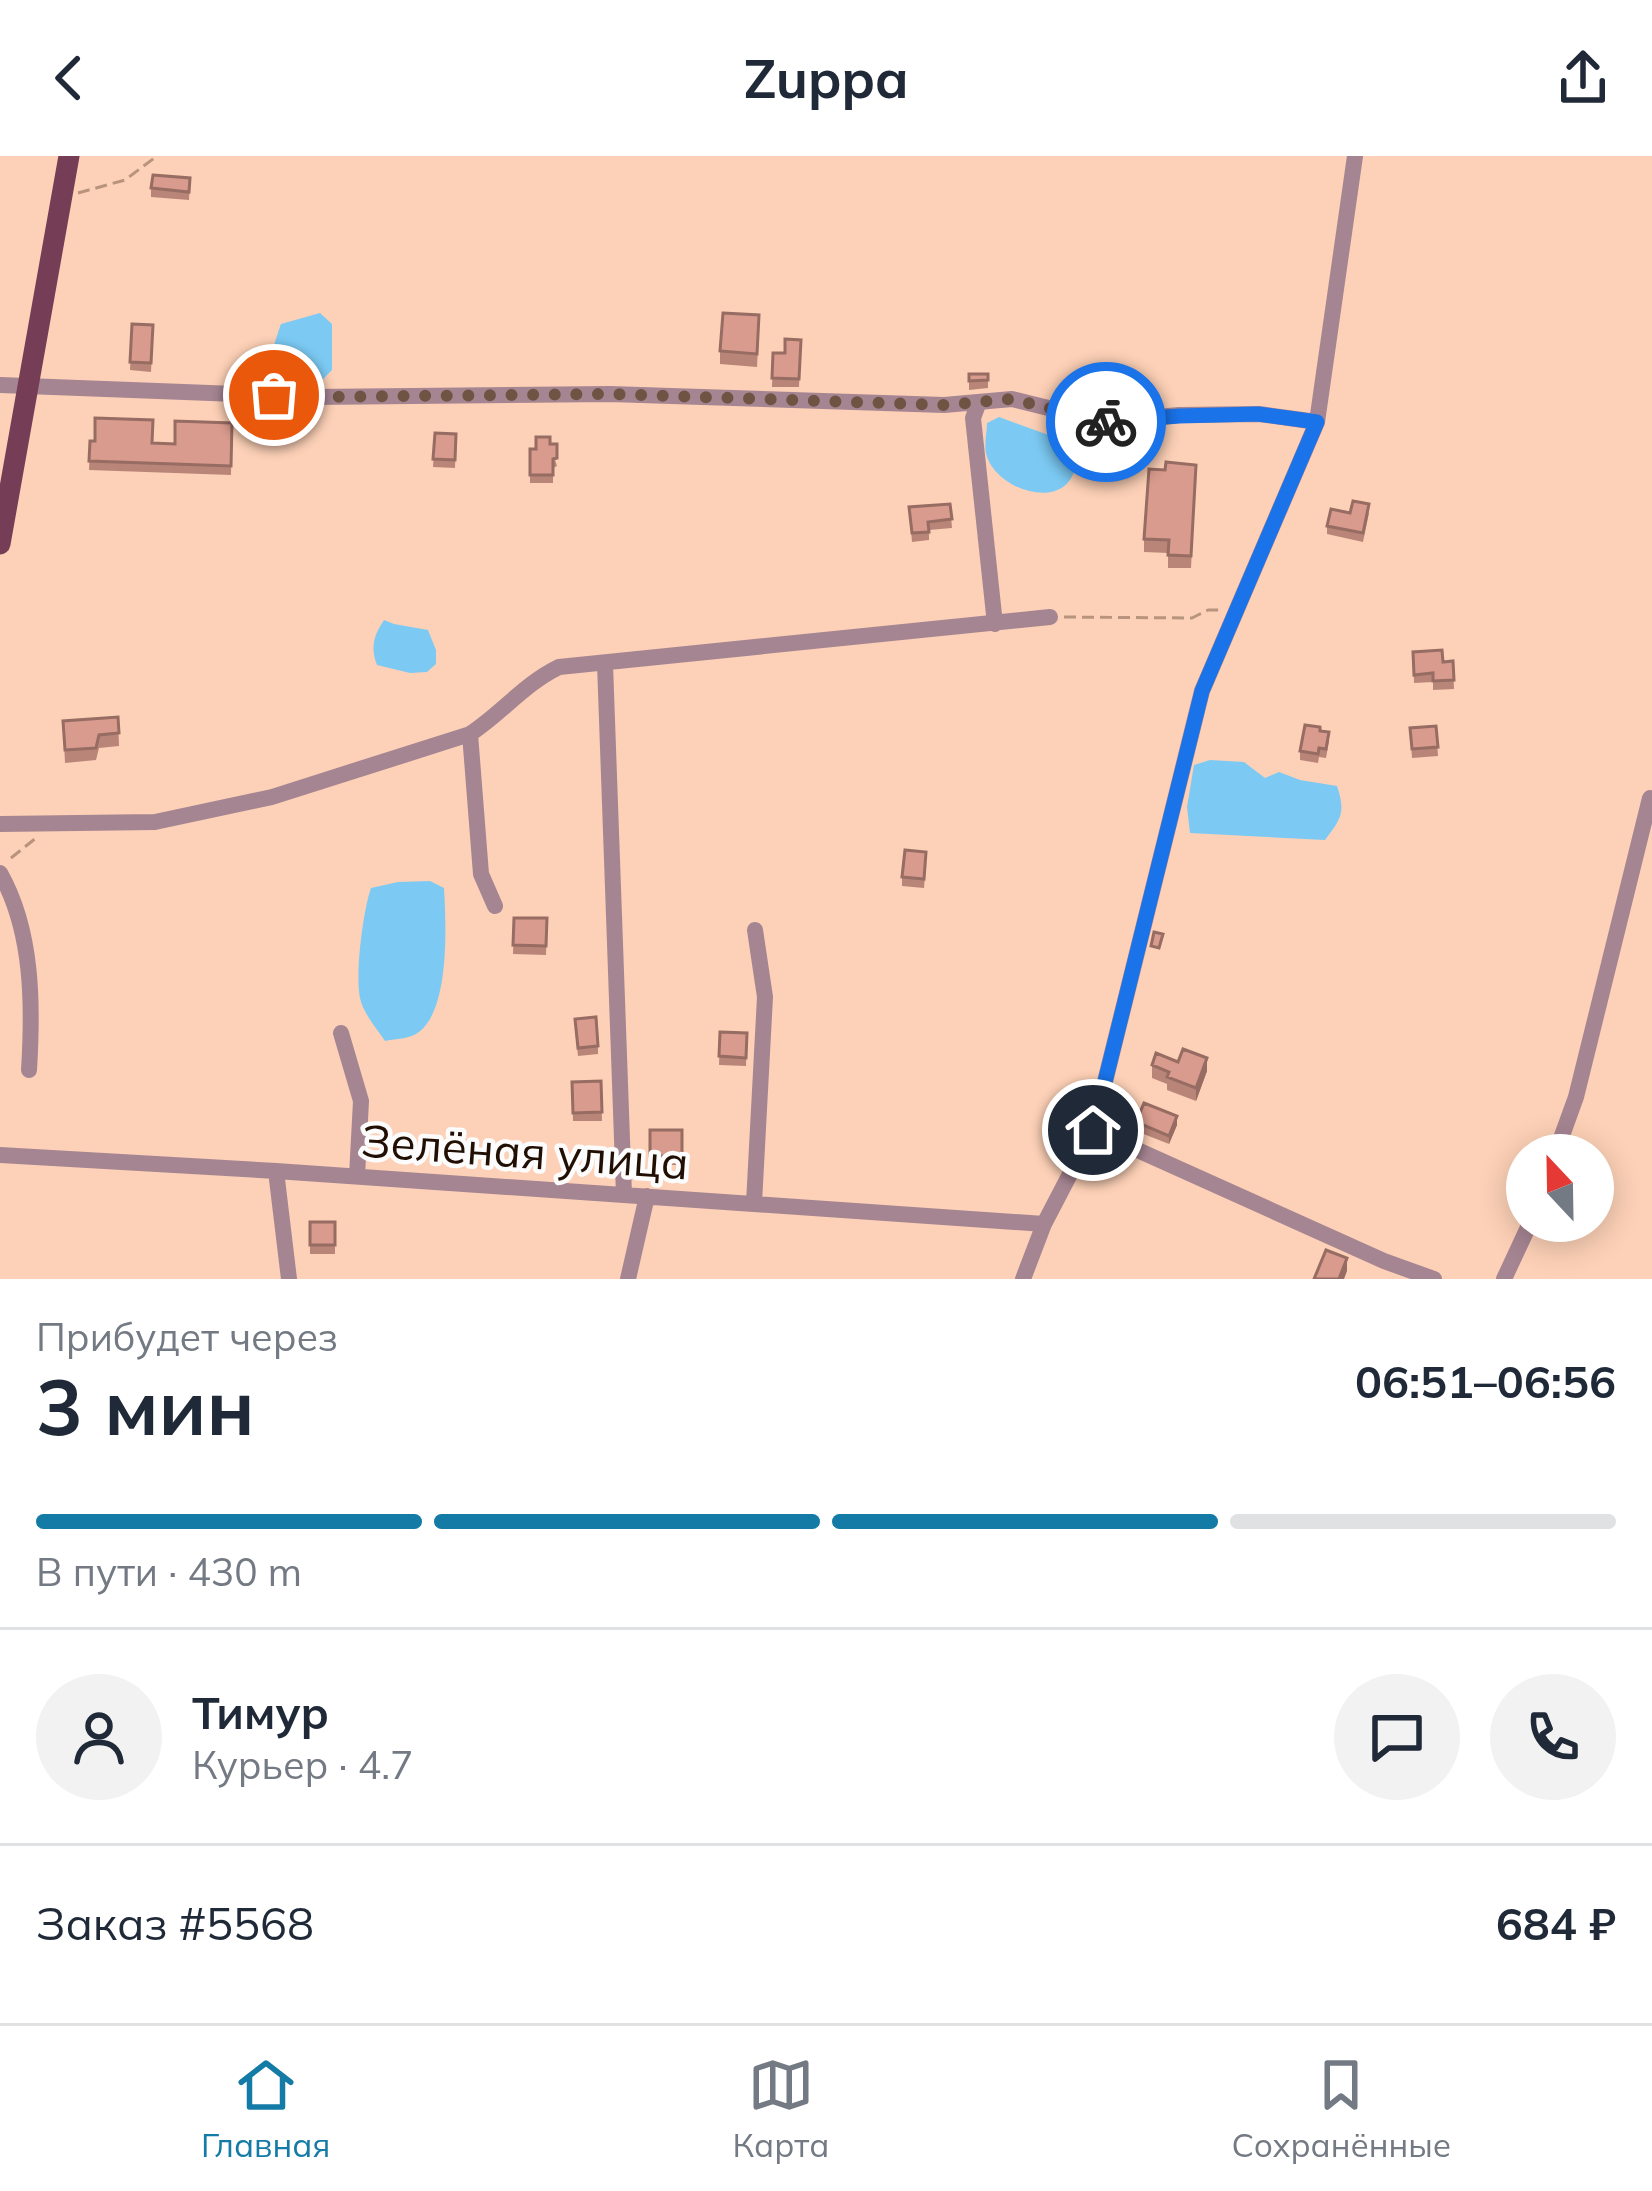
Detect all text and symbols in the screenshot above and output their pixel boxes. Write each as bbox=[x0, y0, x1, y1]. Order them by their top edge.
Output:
text: Zuppa bbox=[744, 44, 908, 112]
icon: back bbox=[36, 45, 102, 111]
icon: share bbox=[1550, 45, 1616, 111]
pin bbox=[223, 344, 325, 446]
icon: bag bbox=[241, 362, 307, 428]
courier bbox=[1046, 362, 1166, 482]
icon: bike bbox=[1073, 389, 1139, 455]
pin bbox=[1042, 1079, 1144, 1181]
icon: home bbox=[1060, 1097, 1126, 1163]
street label: Зелёная улица bbox=[360, 1112, 690, 1190]
north arrow bbox=[1506, 1134, 1614, 1242]
map controls bbox=[1506, 1134, 1614, 1242]
text: Прибудет через bbox=[36, 1312, 338, 1361]
text: 06:51–06:56 bbox=[1355, 1353, 1616, 1409]
text: 3 мин bbox=[36, 1357, 255, 1455]
text: В пути · 430 m bbox=[36, 1547, 302, 1596]
button: person bbox=[36, 1674, 162, 1800]
button: chat bbox=[1334, 1674, 1460, 1800]
button: phone bbox=[1490, 1674, 1616, 1800]
text: Тимур bbox=[192, 1684, 329, 1740]
text: Курьер · 4.7 bbox=[192, 1740, 413, 1789]
text: Заказ #5568 bbox=[36, 1895, 314, 1951]
text: 684 ₽ bbox=[1496, 1895, 1616, 1951]
tab: Главная bbox=[201, 2052, 330, 2165]
tab: Карта bbox=[732, 2052, 829, 2165]
tab: Сохранённые bbox=[1231, 2052, 1451, 2165]

